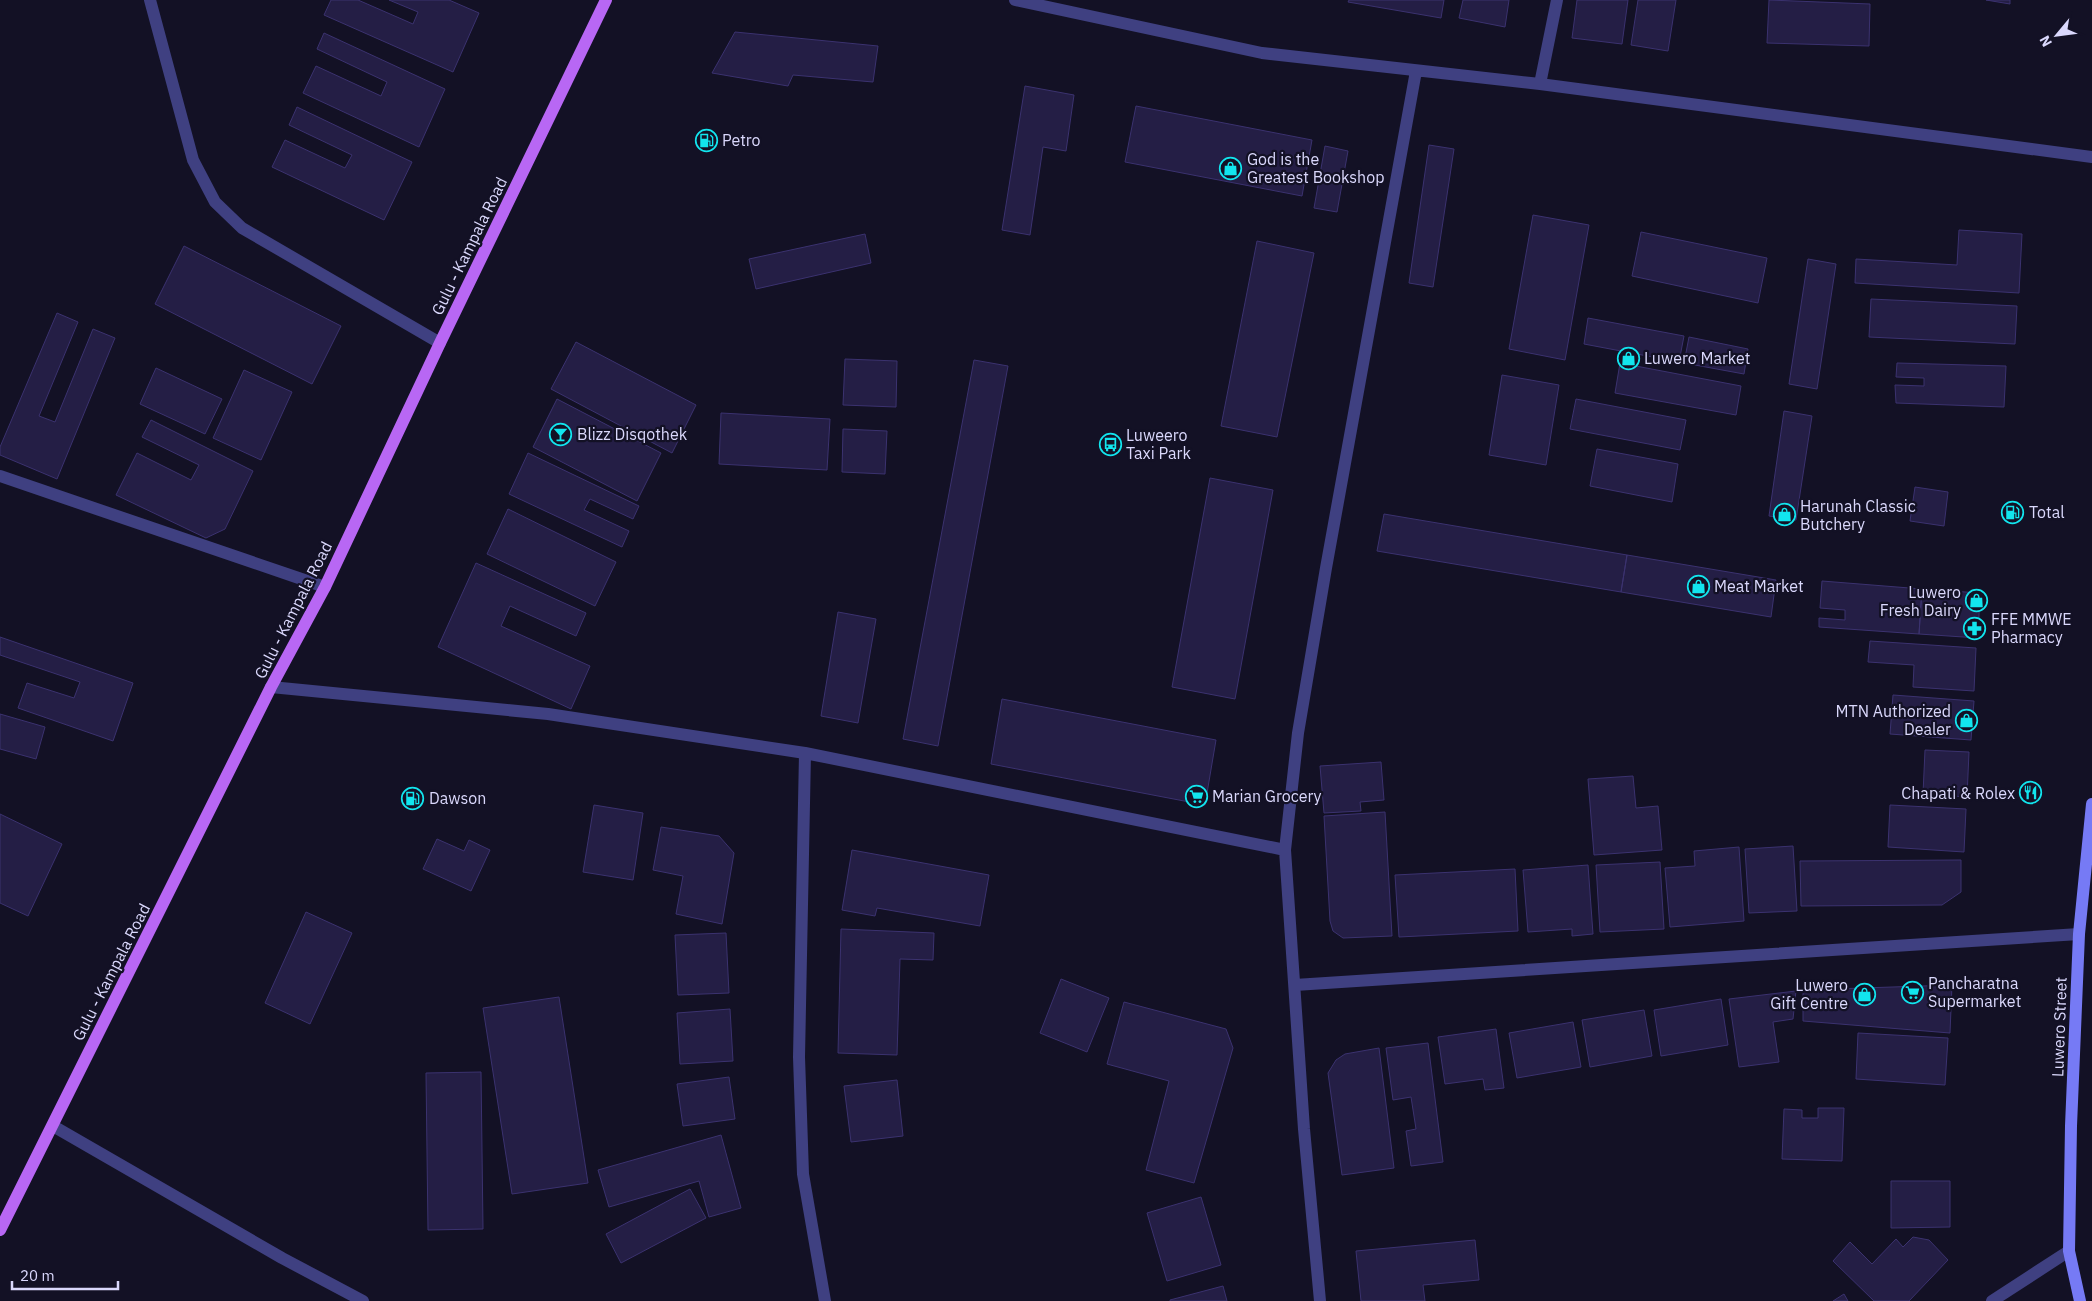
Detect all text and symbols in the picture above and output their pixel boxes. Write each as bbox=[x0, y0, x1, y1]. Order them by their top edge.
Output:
north arrow bbox=[2032, 10, 2082, 60]
text: N bbox=[2035, 33, 2056, 50]
fuel station icon: Petro bbox=[694, 128, 718, 152]
place label: Petro bbox=[722, 130, 761, 150]
place label: God is the Greatest Bookshop bbox=[1247, 149, 1384, 187]
shop icon: God is the Greatest Bookshop bbox=[1219, 156, 1243, 180]
street label: Gulu - Kampala Road bbox=[427, 174, 511, 318]
shop icon: Luwero Market bbox=[1616, 346, 1640, 370]
place label: Luwero Market bbox=[1644, 348, 1750, 368]
bar icon: Blizz Disqothek bbox=[549, 422, 573, 446]
place label: Blizz Disqothek bbox=[577, 424, 688, 444]
place label: Luweero Taxi Park bbox=[1126, 425, 1191, 463]
bus stop icon: Luweero Taxi Park bbox=[1098, 432, 1122, 456]
place label: Harunah Classic Butchery bbox=[1800, 496, 1916, 534]
fuel station icon: Total bbox=[2001, 500, 2025, 524]
place label: Total bbox=[2029, 502, 2065, 522]
shop icon: Harunah Classic Butchery bbox=[1772, 503, 1796, 527]
street label: Gulu - Kampala Road bbox=[250, 538, 336, 682]
shop icon: Meat Market bbox=[1686, 574, 1710, 598]
place label: Meat Market bbox=[1714, 576, 1804, 596]
place label: Luwero Fresh Dairy bbox=[1880, 582, 1961, 620]
shop icon: Luwero Fresh Dairy bbox=[1965, 589, 1989, 613]
place label: FFE MMWE Pharmacy bbox=[1991, 609, 2072, 647]
pharmacy icon: FFE MMWE Pharmacy bbox=[1963, 616, 1987, 640]
place label: MTN Authorized Dealer bbox=[1836, 701, 1951, 739]
shop icon: MTN Authorized Dealer bbox=[1955, 708, 1979, 732]
restaurant icon: Chapati & Rolex bbox=[2019, 781, 2043, 805]
place label: Chapati & Rolex bbox=[1901, 783, 2015, 803]
supermarket icon: Marian Grocery bbox=[1184, 784, 1208, 808]
fuel station icon: Dawson bbox=[401, 786, 425, 810]
place label: Marian Grocery bbox=[1212, 786, 1321, 806]
place label: Dawson bbox=[429, 788, 486, 808]
street label: Gulu - Kampala Road bbox=[68, 900, 154, 1044]
place label: Pancharatna Supermarket bbox=[1928, 973, 2021, 1011]
place label: Luwero Gift Centre bbox=[1770, 975, 1848, 1013]
street label: Luwero Street bbox=[2047, 977, 2071, 1077]
supermarket icon: Pancharatna Supermarket bbox=[1900, 980, 1924, 1004]
shop icon: Luwero Gift Centre bbox=[1852, 982, 1876, 1006]
scale bar bbox=[12, 1258, 119, 1290]
text: 20 m bbox=[20, 1266, 55, 1285]

